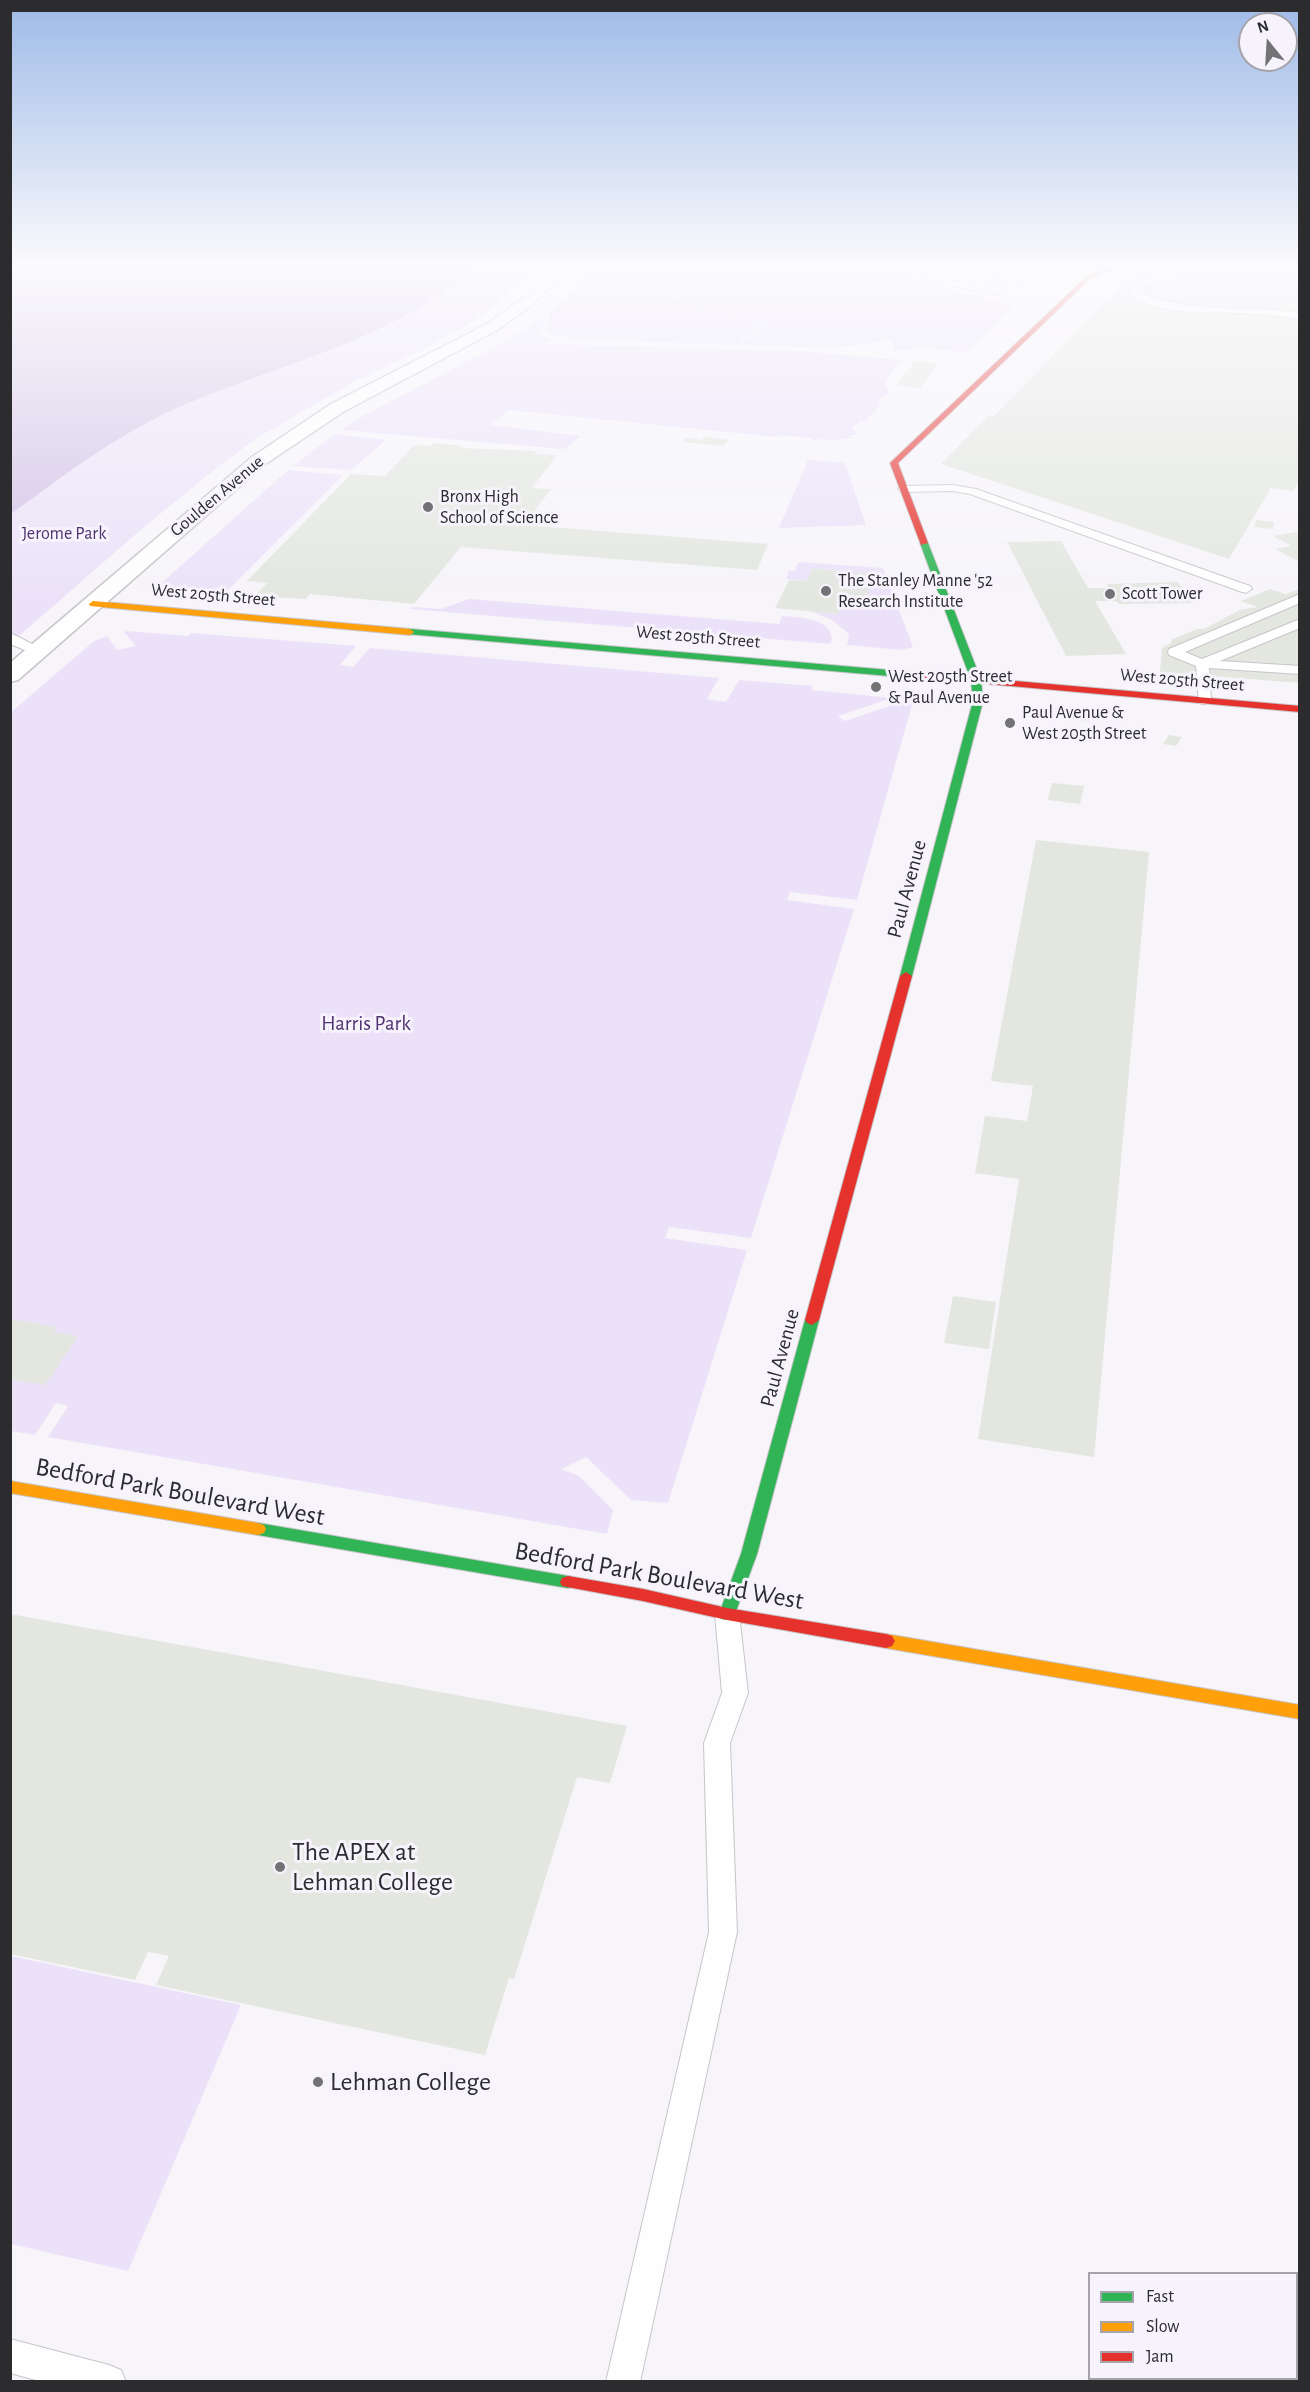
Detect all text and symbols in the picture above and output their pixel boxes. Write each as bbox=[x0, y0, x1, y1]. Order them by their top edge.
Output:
north arrow bbox=[1238, 12, 1298, 72]
text: N bbox=[1255, 17, 1271, 36]
street label: Goulden Avenue bbox=[166, 451, 268, 541]
place label: Bronx High School of Science bbox=[440, 486, 559, 528]
marker: Bronx High School of Science bbox=[421, 500, 435, 514]
park label: Jerome Park bbox=[22, 523, 106, 545]
place label: The Stanley Manne '52 Research Institute bbox=[838, 570, 993, 612]
street label: West 205th Street bbox=[150, 579, 276, 611]
place label: Scott Tower bbox=[1122, 583, 1203, 605]
marker: The Stanley Manne '52 Research Institute bbox=[819, 584, 833, 598]
marker: Scott Tower bbox=[1103, 587, 1117, 601]
street label: West 205th Street bbox=[635, 621, 761, 653]
street label: West 205th Street bbox=[1119, 664, 1245, 696]
place label: West 205th Street & Paul Avenue bbox=[888, 666, 1013, 708]
marker: West 205th Street & Paul Avenue bbox=[869, 680, 883, 694]
place label: Paul Avenue & West 205th Street bbox=[1022, 702, 1147, 744]
marker: Paul Avenue & West 205th Street bbox=[1003, 716, 1017, 730]
street label: Paul Avenue bbox=[882, 837, 932, 941]
park label: Harris Park bbox=[321, 1011, 411, 1037]
street label: Paul Avenue bbox=[755, 1306, 805, 1410]
street label: Bedford Park Boulevard West bbox=[33, 1451, 327, 1533]
street label: Bedford Park Boulevard West bbox=[512, 1535, 806, 1617]
place label: The APEX at Lehman College bbox=[292, 1836, 453, 1898]
marker: The APEX at Lehman College bbox=[273, 1860, 287, 1874]
place label: Lehman College bbox=[330, 2066, 491, 2098]
marker: Lehman College bbox=[311, 2075, 325, 2089]
legend bbox=[1088, 2272, 1298, 2380]
text: Fast bbox=[1146, 2288, 1174, 2306]
text: Slow bbox=[1146, 2318, 1179, 2336]
text: Jam bbox=[1146, 2348, 1174, 2366]

